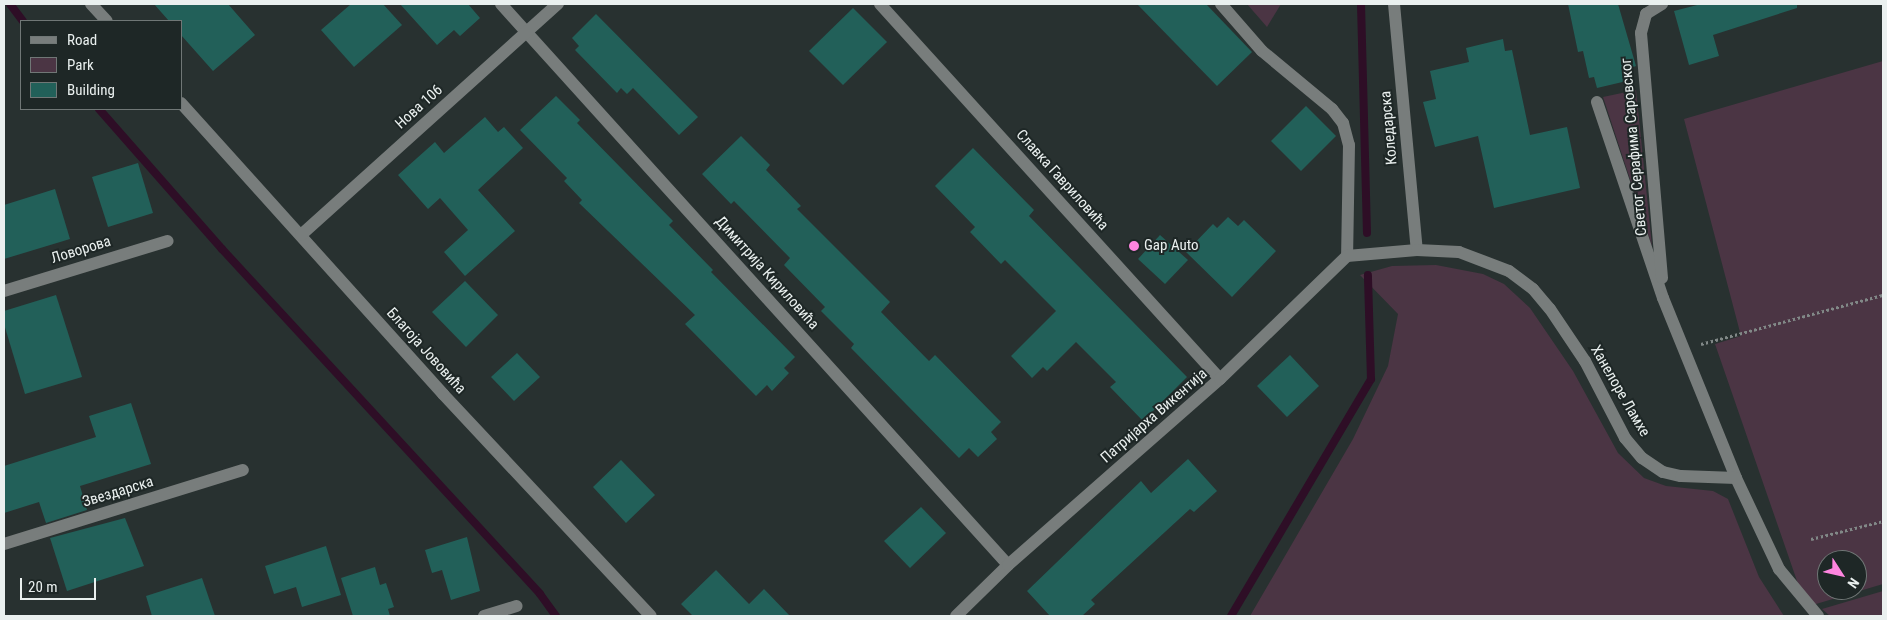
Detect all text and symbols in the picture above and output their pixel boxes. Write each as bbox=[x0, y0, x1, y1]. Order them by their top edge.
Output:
legend bbox=[20, 20, 182, 110]
text: Road bbox=[67, 31, 97, 49]
text: Park bbox=[67, 56, 94, 74]
street label: Светог Серафима Саровског bbox=[1617, 57, 1651, 237]
text: Building bbox=[67, 81, 115, 99]
street label: Нова 106 bbox=[392, 81, 446, 133]
street label: Коледарска bbox=[1377, 90, 1401, 166]
street label: Славка Гавриловића bbox=[1012, 126, 1112, 234]
street label: Димитрија Кириловића bbox=[711, 213, 823, 333]
street label: Ловорова bbox=[49, 232, 113, 268]
place label: Gap Auto bbox=[1144, 237, 1199, 255]
marker: Gap Auto bbox=[1128, 240, 1140, 252]
street label: Благоја Јововића bbox=[383, 304, 469, 398]
street label: Ханелоре Ламхе bbox=[1587, 342, 1653, 440]
street label: Патријарха Викентија bbox=[1097, 365, 1211, 467]
street label: Звездарска bbox=[80, 473, 156, 511]
north arrow bbox=[1817, 550, 1867, 600]
scale bar bbox=[22, 568, 99, 600]
text: N bbox=[1844, 575, 1862, 591]
text: 20 m bbox=[28, 578, 58, 596]

